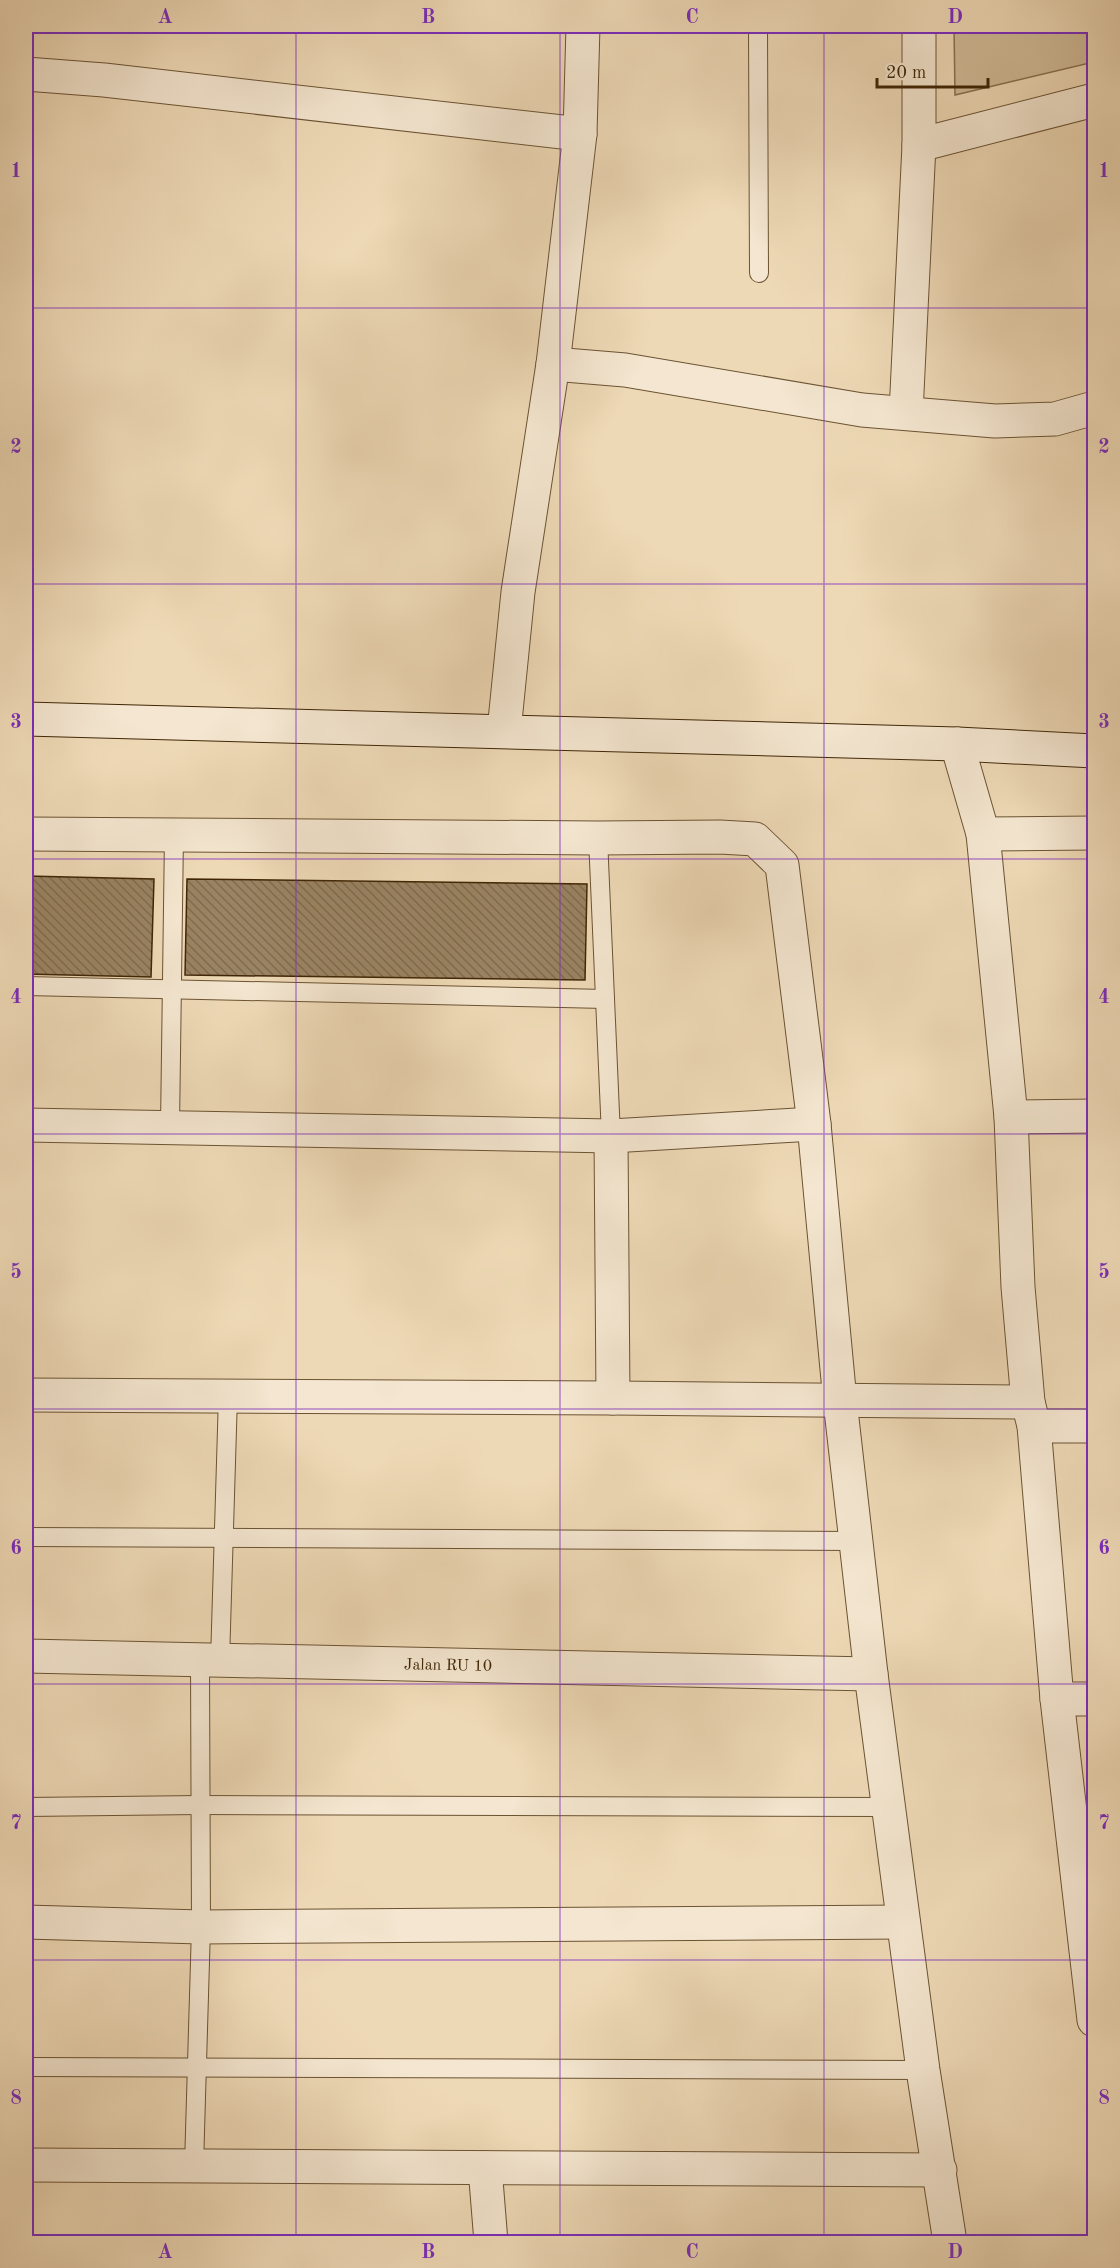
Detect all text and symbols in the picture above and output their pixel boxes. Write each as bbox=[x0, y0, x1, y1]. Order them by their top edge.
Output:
text: A bbox=[157, 8, 173, 28]
text: B bbox=[421, 8, 435, 28]
text: C bbox=[685, 8, 699, 28]
text: D bbox=[947, 8, 963, 28]
scale bar bbox=[877, 51, 988, 89]
text: 20 m bbox=[886, 64, 926, 82]
text: 1 bbox=[10, 162, 22, 182]
text: 1 bbox=[1098, 162, 1110, 182]
text: 2 bbox=[10, 438, 22, 458]
text: 2 bbox=[1098, 438, 1110, 458]
text: 3 bbox=[10, 713, 22, 733]
text: 3 bbox=[1098, 713, 1110, 733]
text: 4 bbox=[10, 988, 22, 1008]
text: 4 bbox=[1098, 988, 1110, 1008]
text: 5 bbox=[10, 1262, 22, 1283]
text: 5 bbox=[1098, 1262, 1110, 1283]
text: 6 bbox=[10, 1539, 22, 1559]
text: 6 bbox=[1098, 1539, 1110, 1559]
street label: Jalan RU 10 bbox=[404, 1657, 492, 1675]
text: 7 bbox=[10, 1814, 22, 1834]
text: 7 bbox=[1098, 1814, 1110, 1834]
text: 8 bbox=[10, 2089, 22, 2109]
text: 8 bbox=[1098, 2089, 1110, 2109]
text: A bbox=[157, 2243, 173, 2263]
text: B bbox=[421, 2243, 435, 2263]
text: C bbox=[685, 2243, 699, 2263]
text: D bbox=[947, 2243, 963, 2263]

